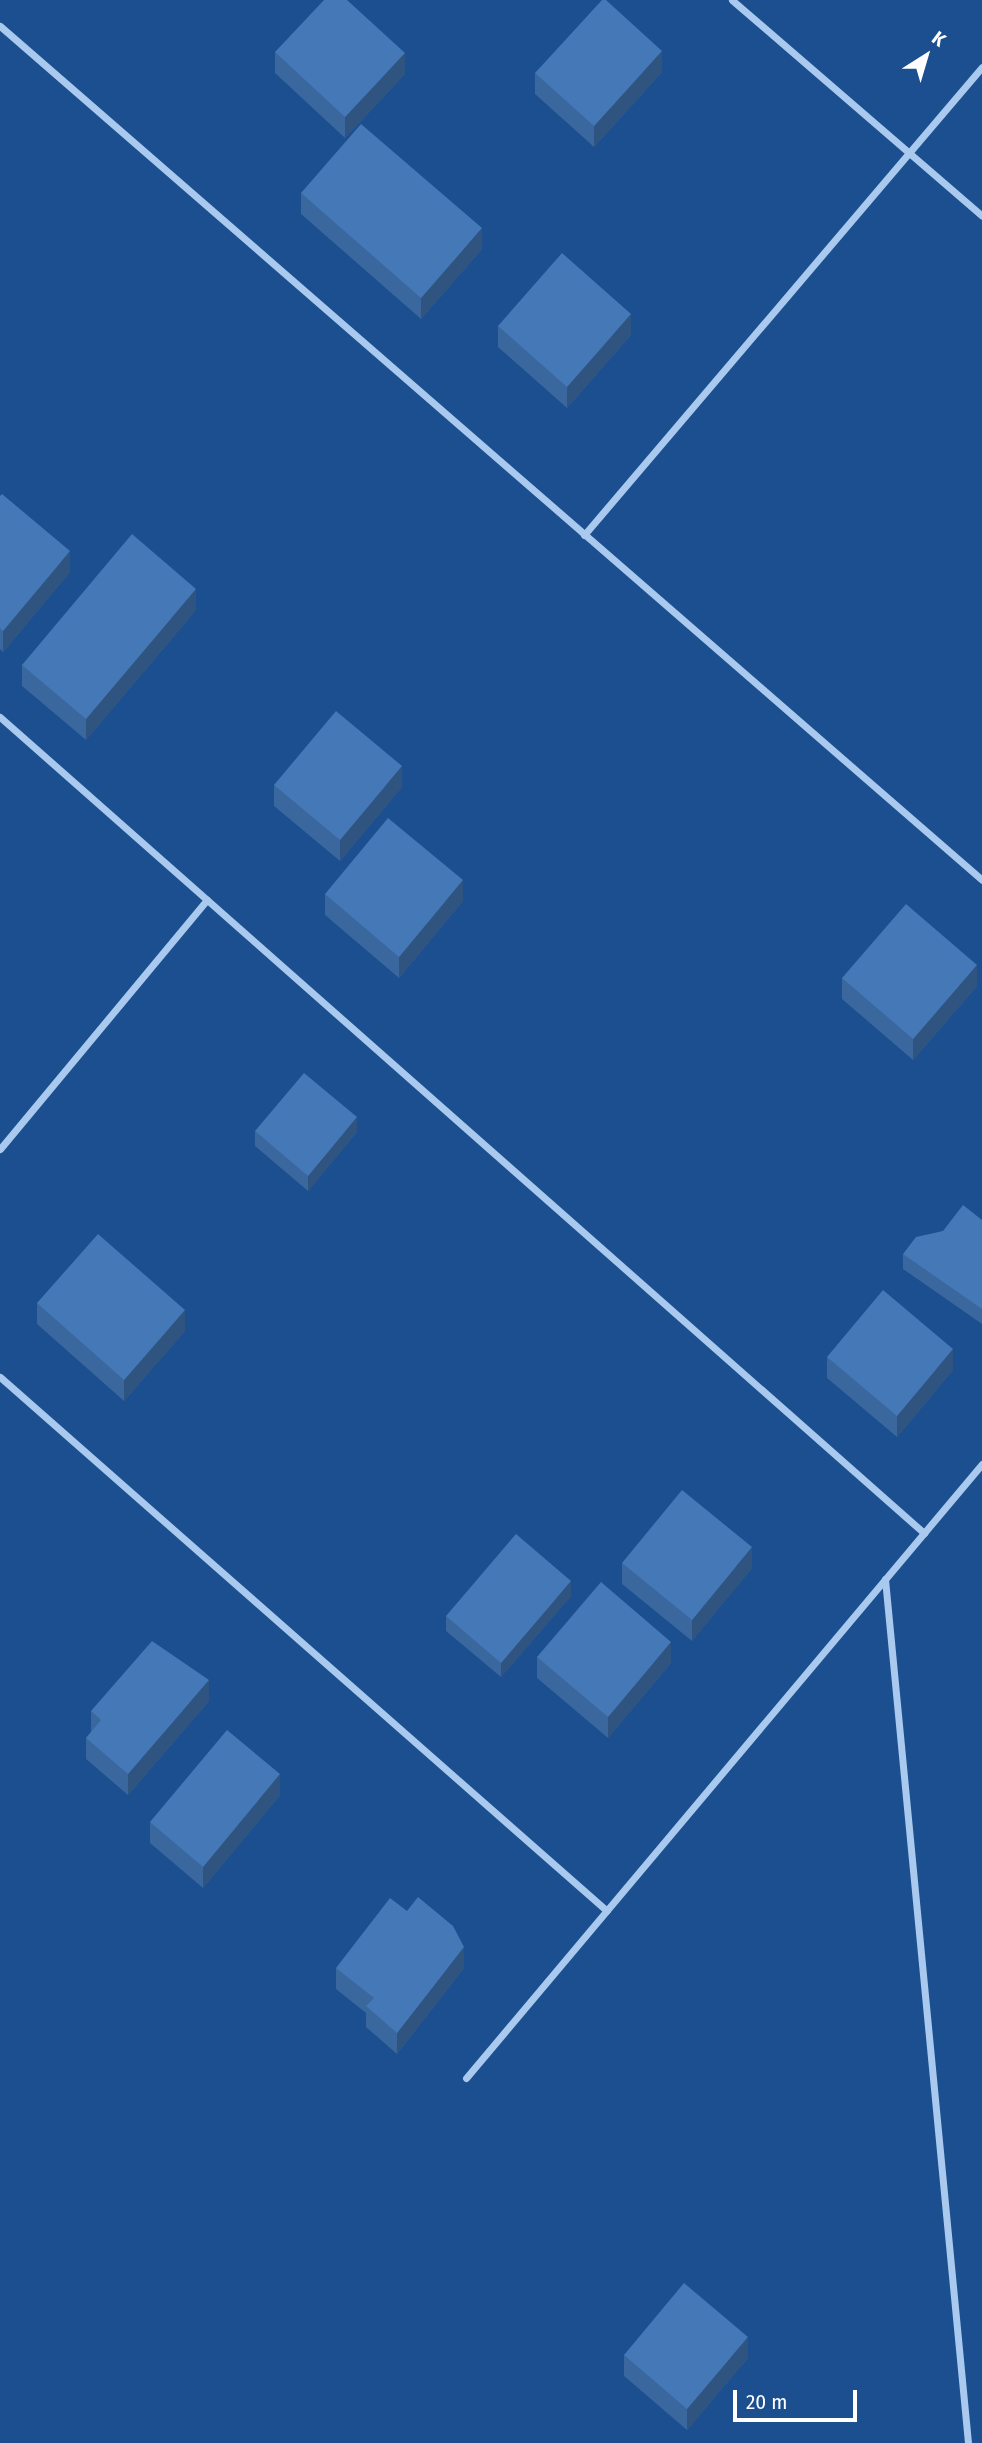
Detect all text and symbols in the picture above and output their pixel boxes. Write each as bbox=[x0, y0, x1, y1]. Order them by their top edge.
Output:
north arrow bbox=[891, 21, 961, 91]
text: K bbox=[928, 26, 950, 51]
scale bar bbox=[737, 2376, 861, 2420]
text: 20 m bbox=[746, 2389, 787, 2415]

